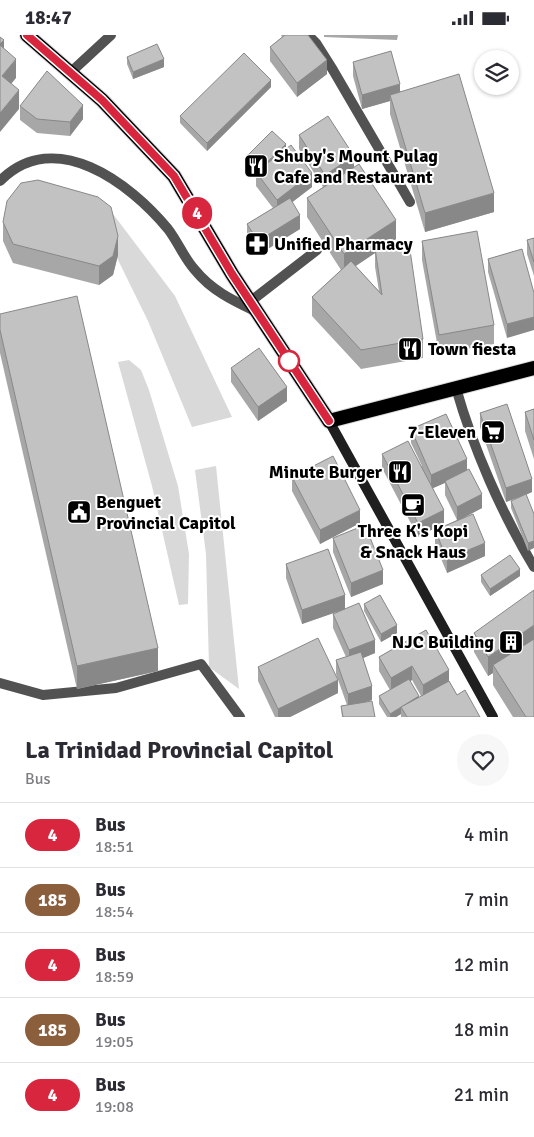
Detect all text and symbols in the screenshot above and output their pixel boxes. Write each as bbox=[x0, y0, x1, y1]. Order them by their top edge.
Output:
text: 18:47 bbox=[25, 6, 72, 30]
map controls bbox=[474, 50, 519, 95]
button: layers bbox=[474, 50, 519, 95]
place label: Shuby's Mount Pulag Cafe and Restaurant bbox=[274, 145, 438, 188]
restaurant icon: Shuby's Mount Pulag Cafe and Restaurant bbox=[243, 153, 269, 179]
line badge: 4 bbox=[181, 197, 213, 229]
text: 4 bbox=[192, 202, 202, 224]
pharmacy icon: Unified Pharmacy bbox=[244, 231, 270, 257]
place label: Unified Pharmacy bbox=[274, 233, 413, 255]
restaurant icon: Town fiesta bbox=[397, 336, 423, 362]
place label: Town fiesta bbox=[428, 338, 516, 360]
unlabelled marker bbox=[278, 350, 300, 372]
supermarket icon: 7-Eleven bbox=[480, 419, 506, 445]
place label: 7-Eleven bbox=[408, 421, 476, 443]
restaurant icon: Minute Burger bbox=[387, 459, 413, 485]
place label: Minute Burger bbox=[269, 461, 383, 483]
place label: Benguet Provincial Capitol bbox=[96, 491, 236, 534]
cafe icon: Three K's Kopi & Snack Haus bbox=[400, 492, 426, 518]
public building icon: Benguet Provincial Capitol bbox=[66, 499, 92, 525]
place label: Three K's Kopi & Snack Haus bbox=[358, 520, 468, 563]
building icon: NJC Building bbox=[498, 629, 524, 655]
place label: NJC Building bbox=[392, 631, 494, 653]
button: heart bbox=[457, 734, 509, 786]
text: La Trinidad Provincial Capitol bbox=[25, 735, 333, 765]
text: Bus bbox=[25, 769, 50, 789]
text: Bus bbox=[95, 813, 126, 837]
text: 4 min bbox=[464, 823, 509, 847]
text: 4 bbox=[48, 824, 57, 846]
text: 18:51 bbox=[95, 837, 134, 857]
text: Bus bbox=[95, 878, 126, 902]
text: 7 min bbox=[464, 888, 509, 912]
text: 185 bbox=[38, 889, 67, 911]
text: 18:54 bbox=[95, 902, 134, 922]
text: Bus bbox=[95, 943, 126, 967]
text: 12 min bbox=[454, 953, 509, 977]
text: 4 bbox=[48, 954, 57, 976]
text: 18:59 bbox=[95, 967, 134, 987]
text: Bus bbox=[95, 1008, 126, 1032]
text: 18 min bbox=[454, 1018, 509, 1042]
text: 185 bbox=[38, 1019, 67, 1041]
text: 19:05 bbox=[95, 1032, 134, 1052]
text: Bus bbox=[95, 1073, 126, 1097]
text: 21 min bbox=[454, 1083, 509, 1107]
text: 4 bbox=[48, 1084, 57, 1106]
text: 19:08 bbox=[95, 1097, 134, 1117]

